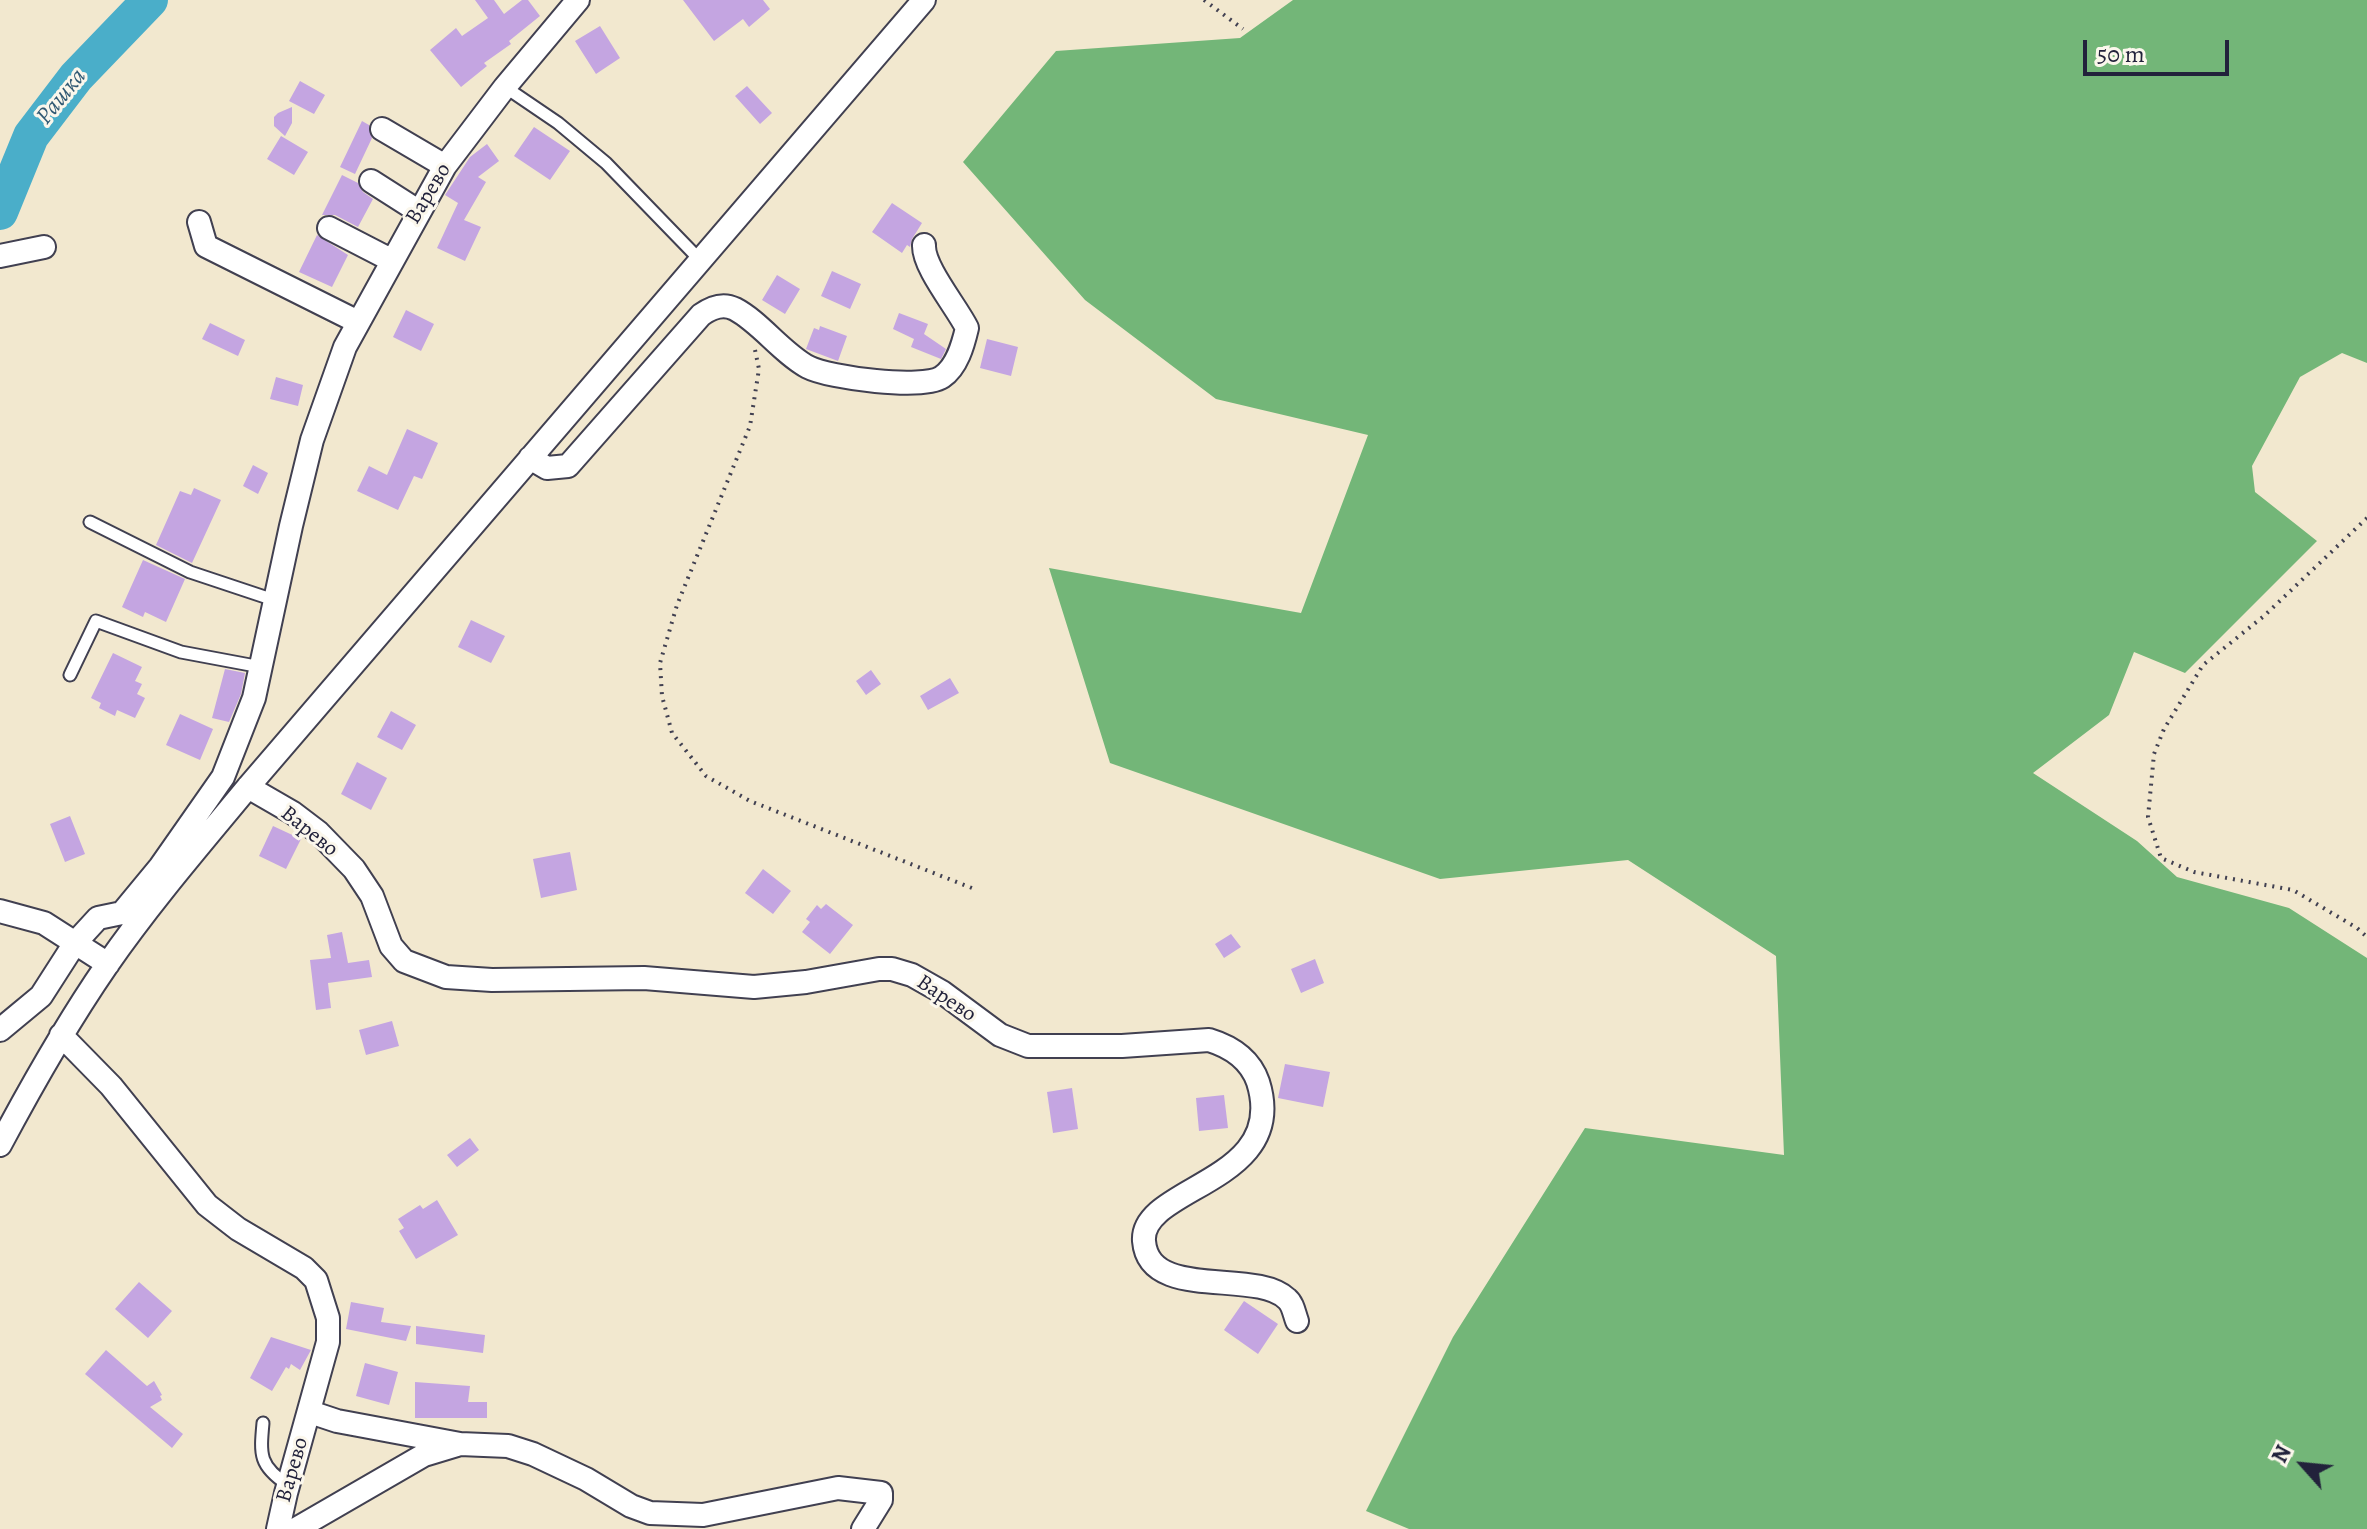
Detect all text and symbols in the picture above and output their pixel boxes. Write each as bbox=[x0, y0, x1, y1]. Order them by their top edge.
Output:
scale bar bbox=[2087, 24, 2233, 74]
text: 50 m bbox=[2097, 38, 2145, 70]
water label: Рашка bbox=[31, 63, 93, 131]
street label: Варево bbox=[401, 159, 457, 229]
street label: Варево bbox=[275, 801, 343, 863]
street label: Варево bbox=[911, 969, 981, 1029]
north arrow bbox=[2263, 1425, 2343, 1505]
street label: Варево bbox=[271, 1434, 315, 1506]
text: N bbox=[2265, 1440, 2299, 1468]

